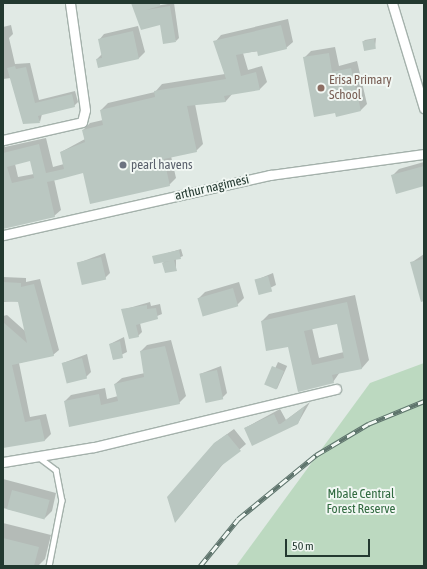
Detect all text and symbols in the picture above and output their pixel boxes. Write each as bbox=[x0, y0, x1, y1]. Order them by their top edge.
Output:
place label: Erisa Primary School bbox=[329, 73, 392, 104]
marker: Erisa Primary School bbox=[316, 83, 326, 93]
place label: pearl havens bbox=[131, 157, 193, 173]
marker: pearl havens bbox=[118, 160, 128, 170]
street label: arthur nagimesi bbox=[173, 172, 251, 204]
park label: Mbale Central Forest Reserve bbox=[327, 487, 395, 518]
scale bar bbox=[287, 531, 372, 557]
text: 50 m bbox=[292, 539, 314, 553]

